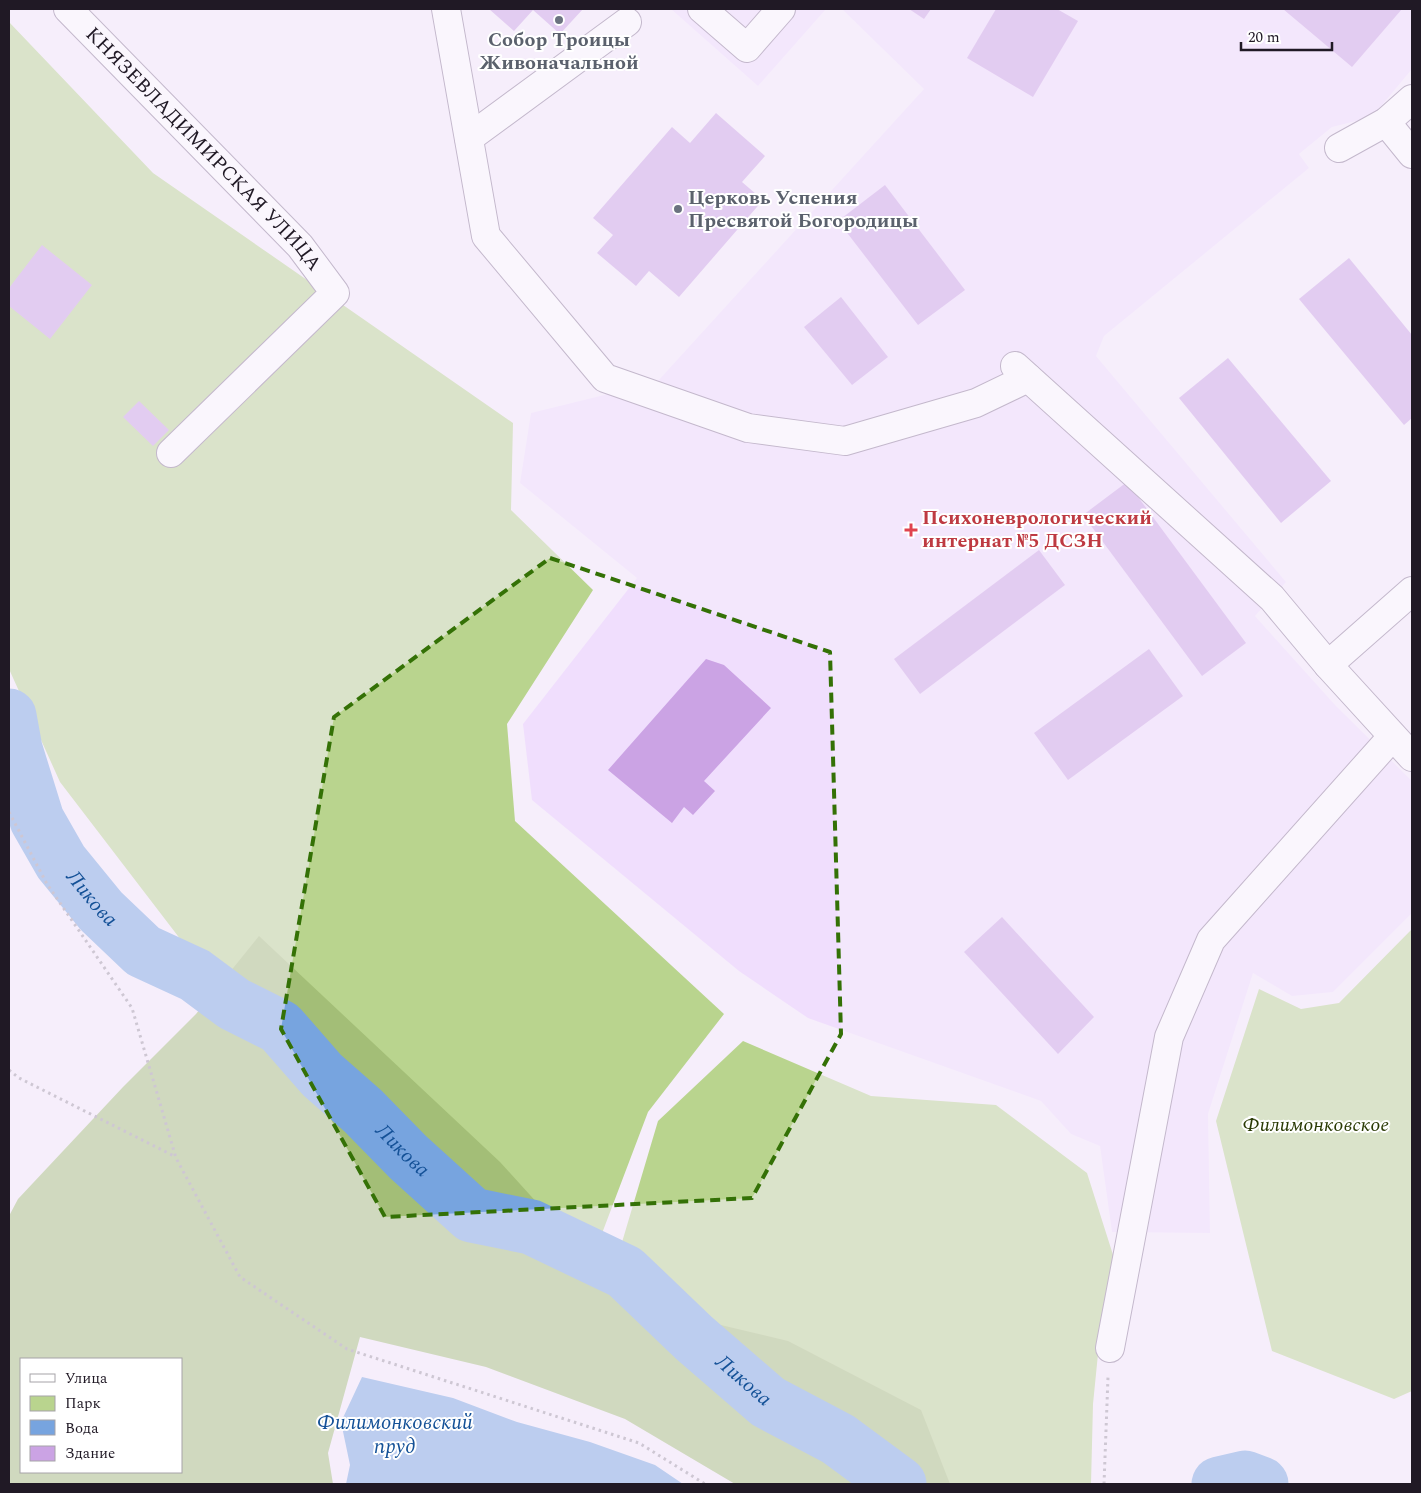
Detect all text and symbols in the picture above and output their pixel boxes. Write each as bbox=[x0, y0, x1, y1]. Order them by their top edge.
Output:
marker: Собор Троицы Живоначальной bbox=[553, 14, 565, 26]
street label: КНЯЗЕВЛАДИМИРСКАЯ УЛИЦА bbox=[78, 20, 329, 278]
scale bar bbox=[1241, 20, 1332, 52]
place label: Собор Троицы Живоначальной bbox=[479, 25, 639, 78]
text: 20 m bbox=[1248, 26, 1280, 49]
place label: Церковь Успения Пресвятой Богородицы bbox=[688, 183, 918, 236]
marker: Церковь Успения Пресвятой Богородицы bbox=[672, 203, 684, 215]
place label: Психоневрологический интернат №5 ДСЗН bbox=[922, 503, 1152, 556]
marker: Психоневрологический интернат №5 ДСЗН bbox=[904, 523, 918, 537]
water label: Ликова bbox=[57, 862, 125, 935]
park label: Филимонковское bbox=[1243, 1110, 1389, 1140]
water label: Ликова bbox=[367, 1115, 437, 1186]
water label: Ликова bbox=[707, 1346, 779, 1415]
legend bbox=[20, 1358, 182, 1473]
text: Улица bbox=[65, 1367, 108, 1390]
text: Парк bbox=[65, 1392, 101, 1415]
water label: Филимонковский пруд bbox=[317, 1407, 473, 1463]
text: Вода bbox=[65, 1417, 99, 1440]
text: Здание bbox=[65, 1442, 115, 1465]

